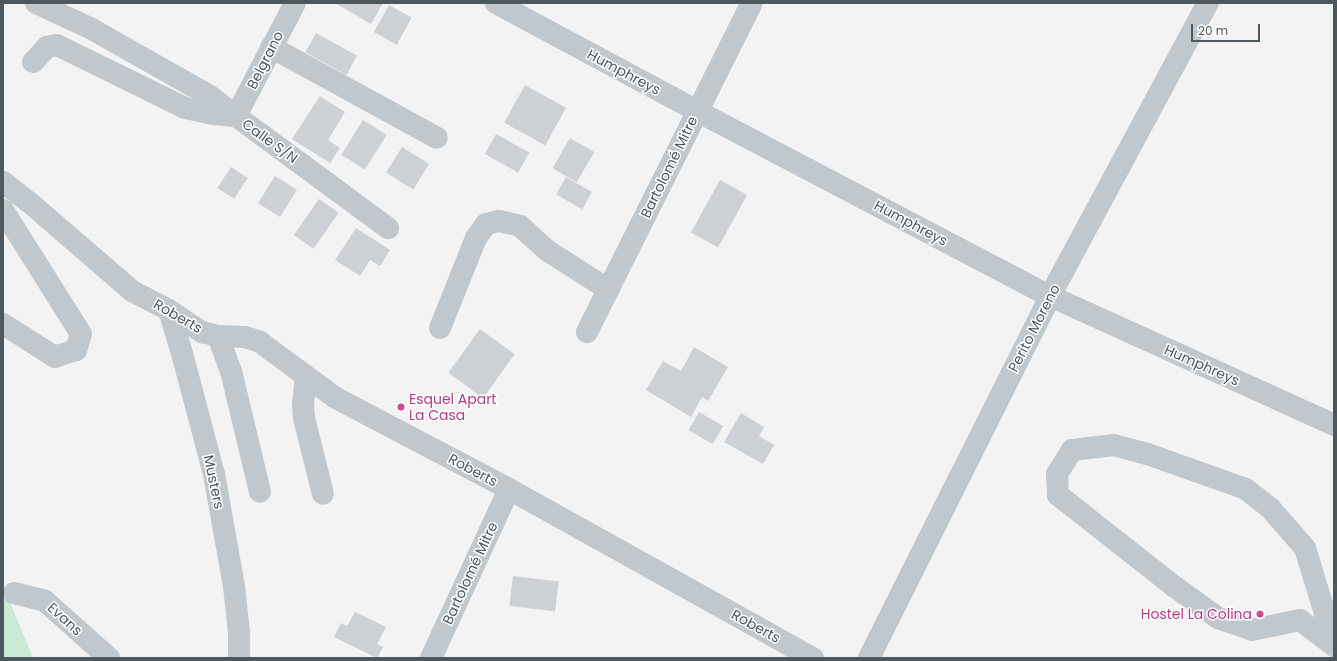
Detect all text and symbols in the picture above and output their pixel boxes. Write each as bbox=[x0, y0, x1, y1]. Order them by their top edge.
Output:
scale bar bbox=[1193, 16, 1262, 42]
text: 20 m bbox=[1198, 22, 1228, 39]
street label: Belgrano bbox=[243, 28, 287, 92]
street label: Humphreys bbox=[584, 46, 664, 98]
street label: Bartolomé Mitre bbox=[637, 113, 701, 221]
street label: Calle S/N bbox=[239, 115, 301, 167]
street label: Humphreys bbox=[871, 197, 951, 249]
street label: Perito Moreno bbox=[1005, 281, 1063, 375]
street label: Roberts bbox=[151, 295, 205, 337]
street label: Humphreys bbox=[1162, 341, 1242, 389]
place label: Esquel Apart La Casa bbox=[409, 391, 496, 424]
marker: Esquel Apart La Casa bbox=[396, 402, 406, 412]
street label: Roberts bbox=[446, 450, 500, 490]
street label: Musters bbox=[200, 454, 228, 510]
street label: Bartolomé Mitre bbox=[439, 519, 501, 627]
street label: Evans bbox=[44, 599, 86, 639]
street label: Roberts bbox=[729, 606, 783, 646]
place label: Hostel La Colina bbox=[1141, 606, 1252, 622]
marker: Hostel La Colina bbox=[1255, 609, 1265, 619]

